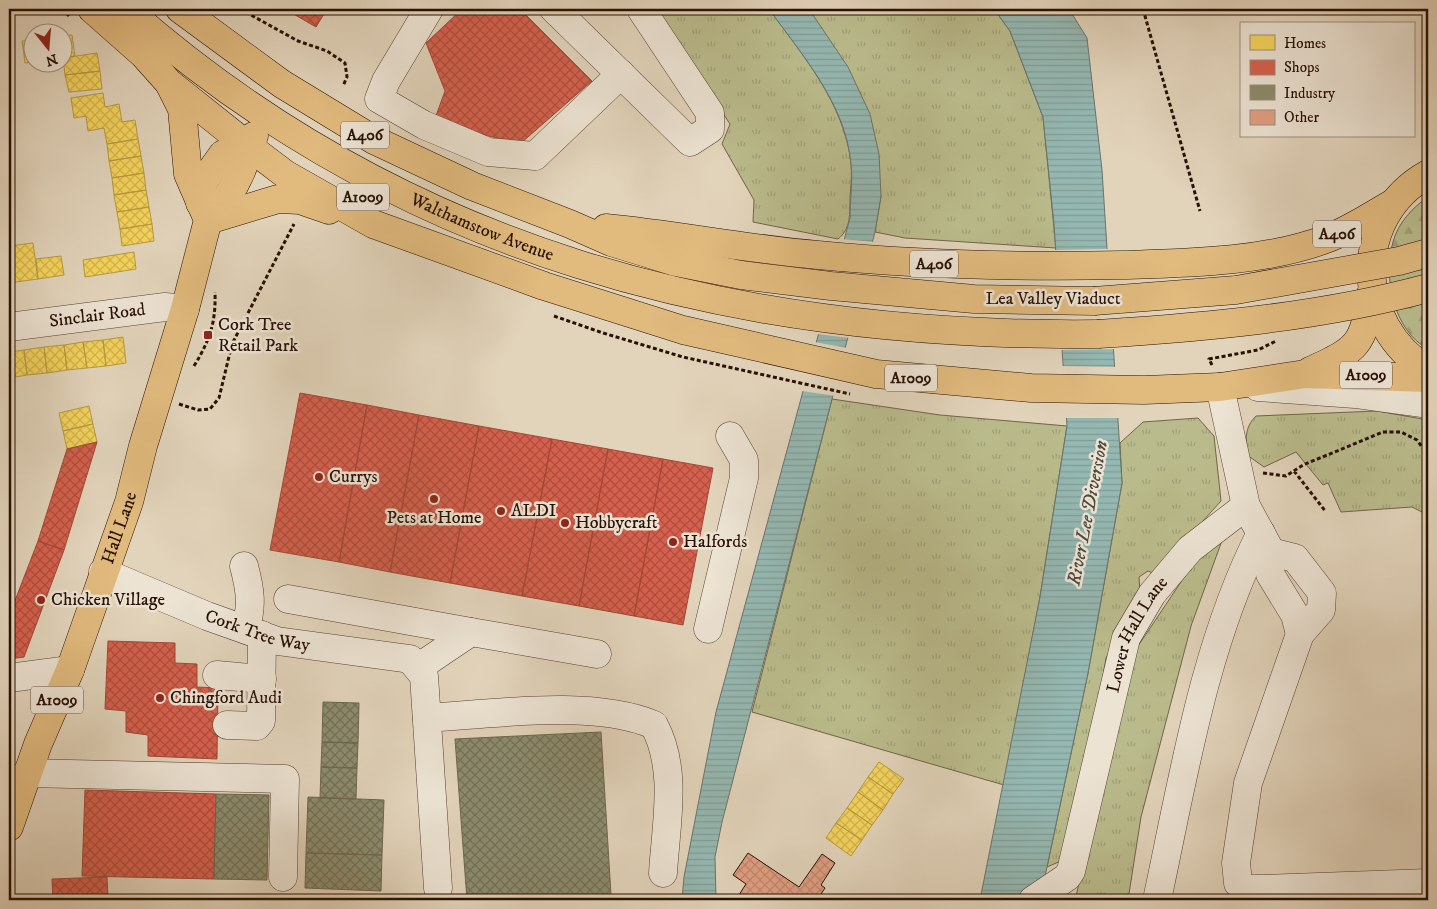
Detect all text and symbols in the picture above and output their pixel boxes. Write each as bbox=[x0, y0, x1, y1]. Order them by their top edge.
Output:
north arrow bbox=[22, 22, 72, 72]
legend bbox=[1240, 22, 1414, 138]
text: Homes bbox=[1284, 34, 1326, 53]
text: N bbox=[43, 49, 60, 70]
text: Shops bbox=[1284, 58, 1320, 77]
text: Industry bbox=[1284, 84, 1336, 103]
text: Other bbox=[1284, 108, 1319, 127]
road number: A406 bbox=[341, 122, 389, 148]
road number: A1009 bbox=[337, 183, 389, 210]
street label: Walthamstow Avenue bbox=[406, 188, 556, 266]
road number: A406 bbox=[1313, 220, 1361, 248]
road number: A406 bbox=[910, 250, 958, 278]
street label: Lea Valley Viaduct bbox=[985, 288, 1121, 310]
street label: Sinclair Road bbox=[48, 299, 147, 333]
place label: Cork Tree Retail Park bbox=[218, 314, 298, 357]
marker: Cork Tree Retail Park bbox=[202, 329, 214, 341]
road number: A1009 bbox=[1340, 362, 1392, 388]
road number: A1009 bbox=[885, 364, 937, 392]
water label: River Lee Diversion bbox=[1062, 438, 1113, 589]
place label: Currys bbox=[329, 466, 378, 488]
marker: Currys bbox=[313, 471, 325, 483]
street label: Hall Lane bbox=[97, 490, 142, 567]
marker: Pets at Home bbox=[428, 493, 440, 505]
place label: ALDI bbox=[511, 500, 556, 522]
marker: ALDI bbox=[495, 505, 507, 517]
place label: Pets at Home bbox=[386, 507, 482, 529]
place label: Hobbycraft bbox=[575, 512, 658, 534]
marker: Hobbycraft bbox=[559, 517, 571, 529]
place label: Halfords bbox=[683, 531, 747, 553]
marker: Halfords bbox=[667, 536, 679, 548]
street label: Lower Hall Lane bbox=[1102, 572, 1173, 695]
place label: Chicken Village bbox=[51, 589, 165, 611]
marker: Chicken Village bbox=[35, 594, 47, 606]
street label: Cork Tree Way bbox=[202, 605, 312, 656]
road number: A1009 bbox=[31, 686, 83, 714]
place label: Chingford Audi bbox=[170, 687, 282, 709]
marker: Chingford Audi bbox=[154, 692, 166, 704]

